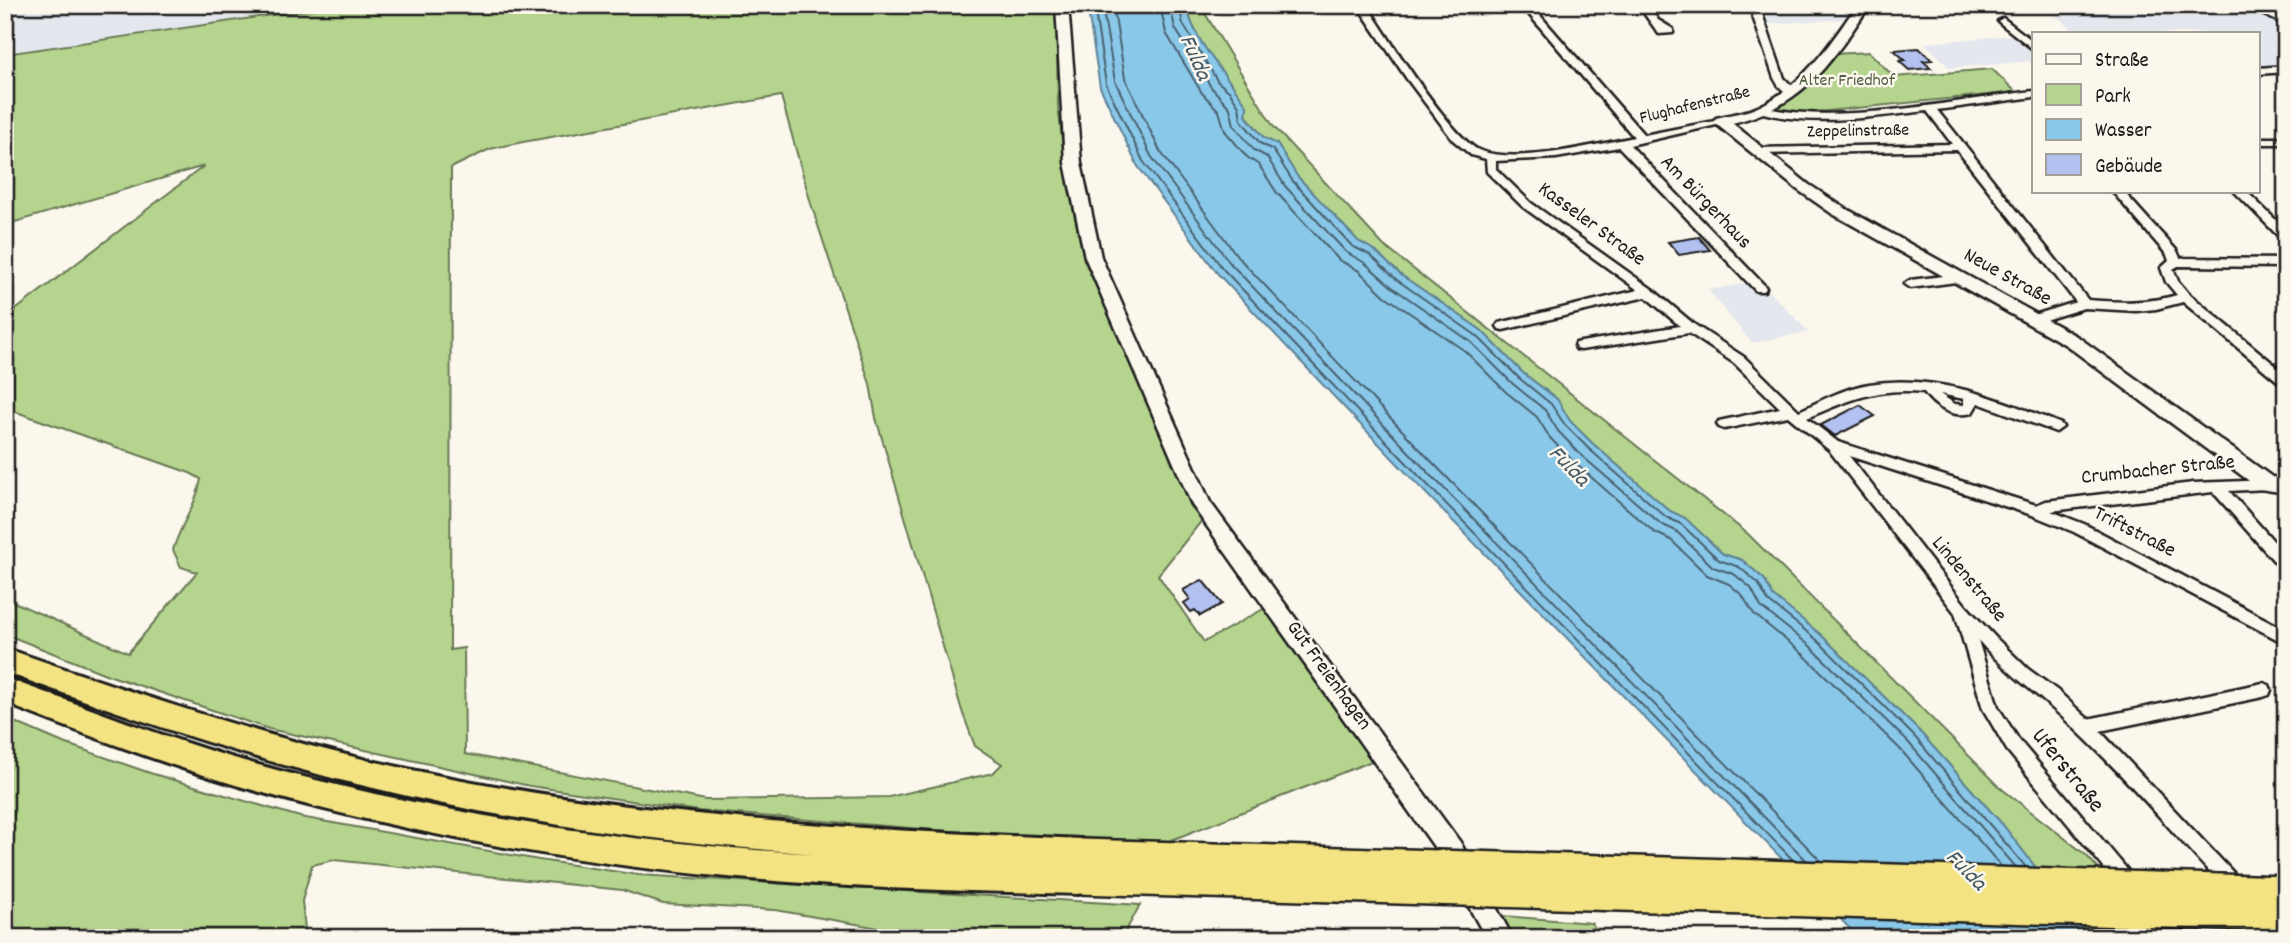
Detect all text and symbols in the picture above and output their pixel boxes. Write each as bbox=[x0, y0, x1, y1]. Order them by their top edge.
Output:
water label: Fulda bbox=[1169, 30, 1219, 87]
legend bbox=[2032, 32, 2260, 192]
text: Straße bbox=[2095, 47, 2149, 77]
park label: Alter Friedhof bbox=[1799, 69, 1896, 94]
street label: Flughafenstraße bbox=[1637, 80, 1753, 132]
text: Park bbox=[2095, 83, 2131, 113]
text: Wasser bbox=[2095, 117, 2152, 147]
street label: Zeppelinstraße bbox=[1807, 119, 1909, 145]
street label: Am Bürgerhaus bbox=[1652, 149, 1758, 257]
text: Gebäude bbox=[2095, 153, 2163, 183]
street label: Kasseler Straße bbox=[1531, 175, 1651, 275]
street label: Neue Straße bbox=[1957, 241, 2057, 315]
water label: Fulda bbox=[1540, 439, 1597, 496]
street label: Crumbacher Straße bbox=[2080, 448, 2236, 494]
street label: Triftstraße bbox=[2088, 500, 2180, 566]
street label: Lindenstraße bbox=[1923, 530, 2013, 630]
street label: Gut Freienhagen bbox=[1278, 615, 1378, 737]
street label: Uferstraße bbox=[2022, 721, 2112, 821]
water label: Fulda bbox=[1937, 843, 1994, 900]

